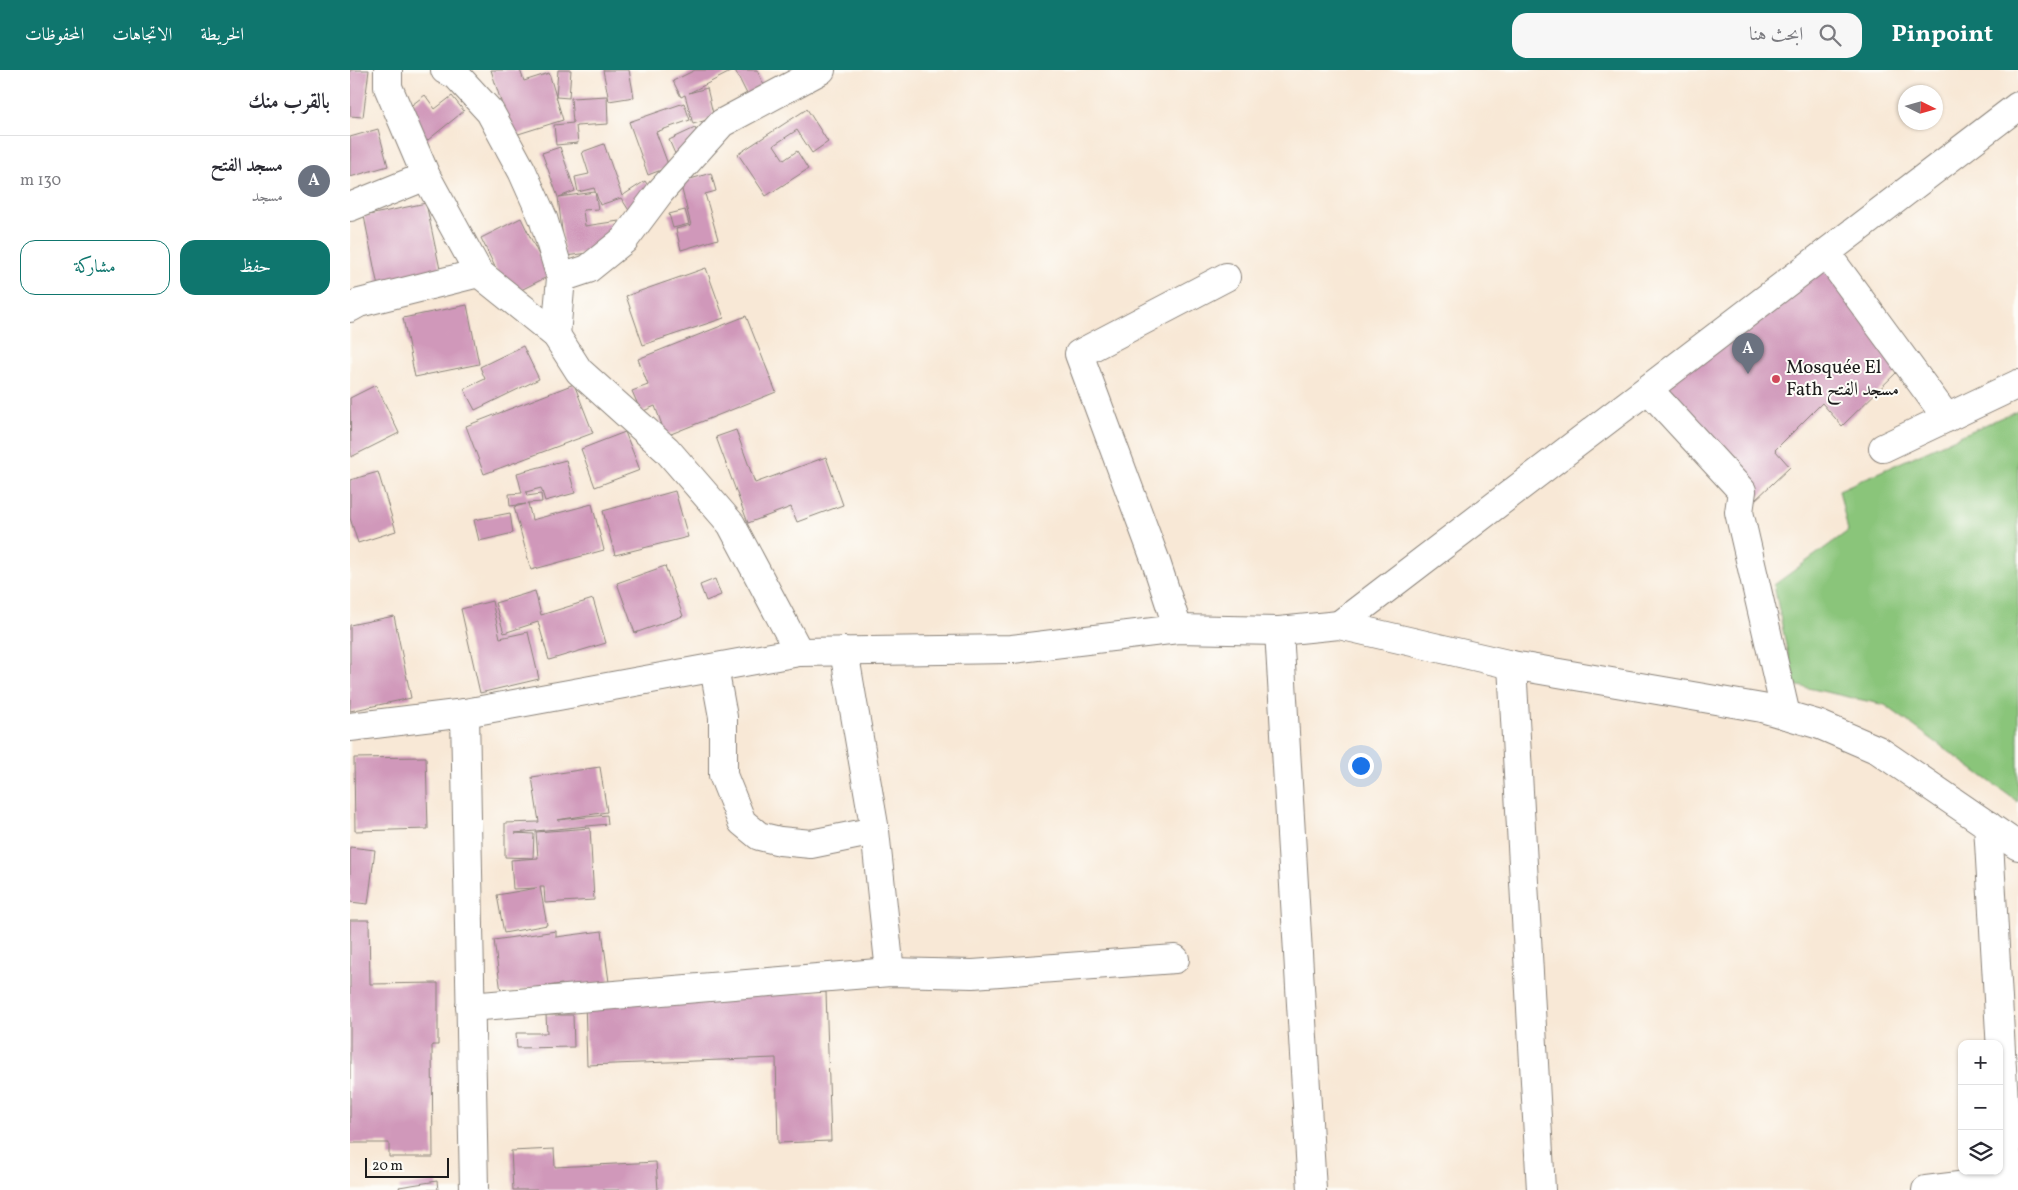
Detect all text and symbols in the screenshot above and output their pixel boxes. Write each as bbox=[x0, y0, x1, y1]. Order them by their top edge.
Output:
search box bbox=[1512, 13, 1862, 58]
text: Pinpoint bbox=[1892, 18, 1993, 52]
icon: search bbox=[1816, 21, 1844, 49]
text: ابحث هنا bbox=[1749, 22, 1804, 48]
text: المحفوظات bbox=[25, 23, 84, 48]
text: الاتجاهات bbox=[112, 23, 172, 48]
text: الخريطة bbox=[200, 23, 244, 48]
north arrow bbox=[1898, 85, 1943, 130]
text: بالقرب منك bbox=[248, 88, 330, 117]
text: مسجد الفتح bbox=[211, 153, 283, 179]
text: 130 m bbox=[20, 170, 61, 192]
text: A bbox=[308, 170, 320, 192]
text: مسجد bbox=[252, 186, 283, 208]
button: مشاركة bbox=[20, 240, 170, 295]
button: حفظ bbox=[180, 240, 330, 295]
pin: A bbox=[1732, 333, 1764, 374]
place label: Mosquée El Fath مسجد الفتح bbox=[1786, 355, 1899, 406]
marker: Mosquée El Fath مسجد الفتح bbox=[1770, 373, 1782, 385]
your location bbox=[1348, 753, 1374, 779]
map controls bbox=[1958, 1040, 2003, 1175]
button: + bbox=[1958, 1040, 2003, 1085]
button: − bbox=[1958, 1085, 2003, 1130]
button: layers bbox=[1958, 1130, 2003, 1175]
scale bar bbox=[365, 1155, 449, 1178]
text: 20 m bbox=[372, 1157, 403, 1176]

